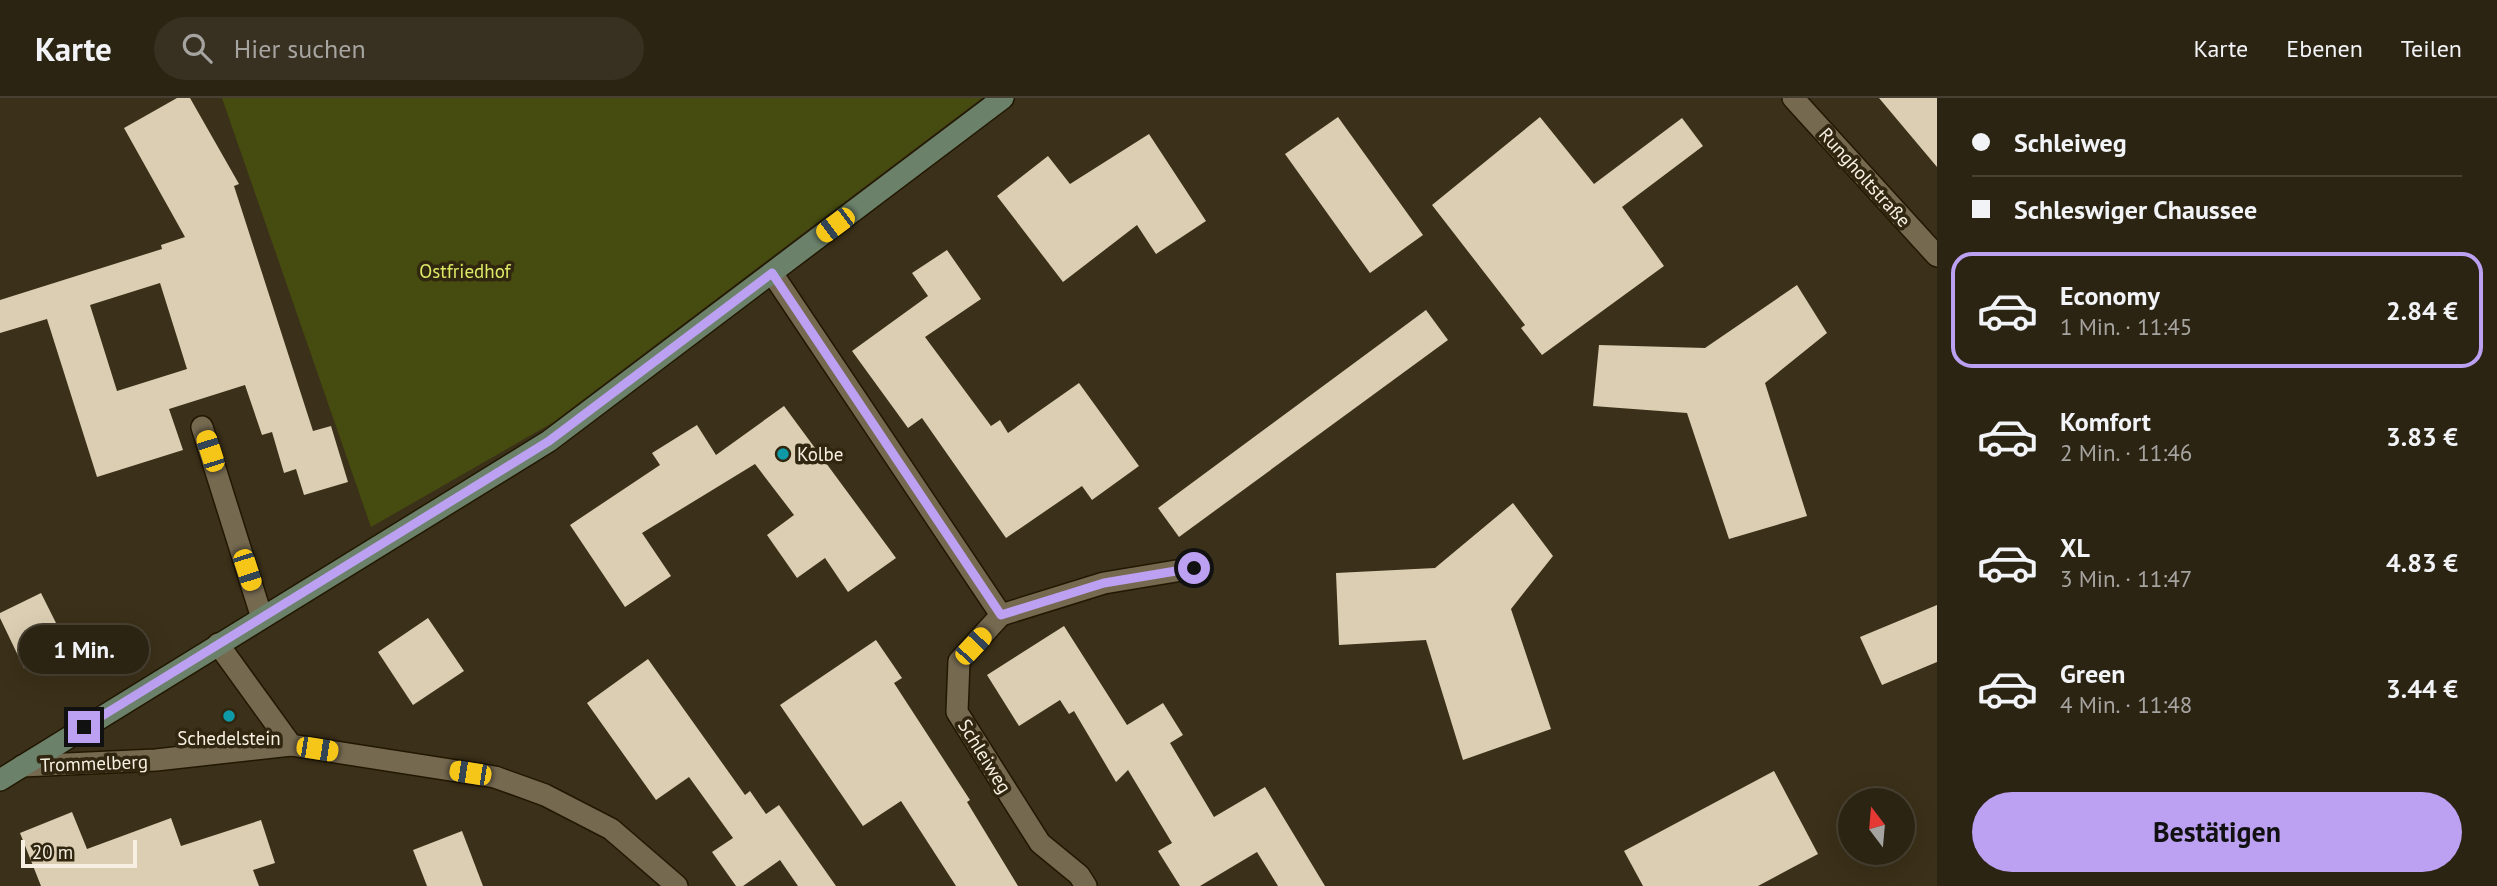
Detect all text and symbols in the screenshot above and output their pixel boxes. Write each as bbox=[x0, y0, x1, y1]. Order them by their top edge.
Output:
search box bbox=[154, 17, 644, 80]
text: Karte bbox=[35, 27, 112, 70]
icon: search bbox=[178, 29, 216, 67]
text: Hier suchen bbox=[234, 32, 366, 65]
text: Karte bbox=[2194, 33, 2248, 64]
text: Ebenen bbox=[2286, 33, 2363, 64]
text: Teilen bbox=[2401, 33, 2462, 64]
street label: Rungholtstraße bbox=[1814, 122, 1916, 232]
text: Schleiweg bbox=[2014, 126, 2127, 159]
text: Schleswiger Chaussee bbox=[2014, 193, 2257, 226]
car bbox=[812, 204, 859, 246]
park label: Ostfriedhof bbox=[419, 259, 512, 283]
icon: car bbox=[1976, 279, 2039, 342]
text: Economy bbox=[2060, 279, 2160, 312]
text: 2.84 € bbox=[2386, 294, 2458, 327]
text: 1 Min. · 11:45 bbox=[2060, 312, 2192, 341]
icon: car bbox=[1976, 405, 2039, 468]
text: Komfort bbox=[2060, 405, 2151, 438]
text: 3.83 € bbox=[2386, 420, 2458, 453]
car bbox=[194, 428, 227, 474]
text: 2 Min. · 11:46 bbox=[2060, 438, 2192, 467]
place label: Kolbe bbox=[797, 442, 843, 466]
marker: Kolbe bbox=[775, 446, 791, 462]
icon: car bbox=[1976, 531, 2039, 594]
text: XL bbox=[2060, 531, 2090, 564]
text: 4.83 € bbox=[2386, 546, 2458, 579]
car bbox=[231, 547, 264, 593]
route start bbox=[1178, 552, 1210, 584]
text: 3 Min. · 11:47 bbox=[2060, 564, 2192, 593]
car bbox=[951, 623, 996, 669]
callout: 1 Min. bbox=[19, 626, 149, 674]
text: 1 Min. bbox=[53, 635, 115, 664]
icon: car bbox=[1976, 657, 2039, 720]
text: Green bbox=[2060, 657, 2125, 690]
text: 3.44 € bbox=[2386, 672, 2458, 705]
text: 4 Min. · 11:48 bbox=[2060, 690, 2192, 719]
marker: Schedelstein bbox=[221, 708, 237, 724]
route end bbox=[68, 711, 100, 743]
street label: Schleiweg bbox=[953, 715, 1017, 797]
place label: Schedelstein bbox=[177, 726, 281, 750]
car bbox=[295, 735, 340, 763]
street label: Trommelberg bbox=[40, 749, 148, 777]
car bbox=[448, 759, 493, 787]
north arrow bbox=[1838, 788, 1914, 864]
map controls bbox=[1838, 788, 1915, 865]
button: Bestätigen bbox=[1972, 792, 2462, 872]
scale bar bbox=[21, 837, 136, 869]
text: 20 m bbox=[32, 840, 73, 864]

